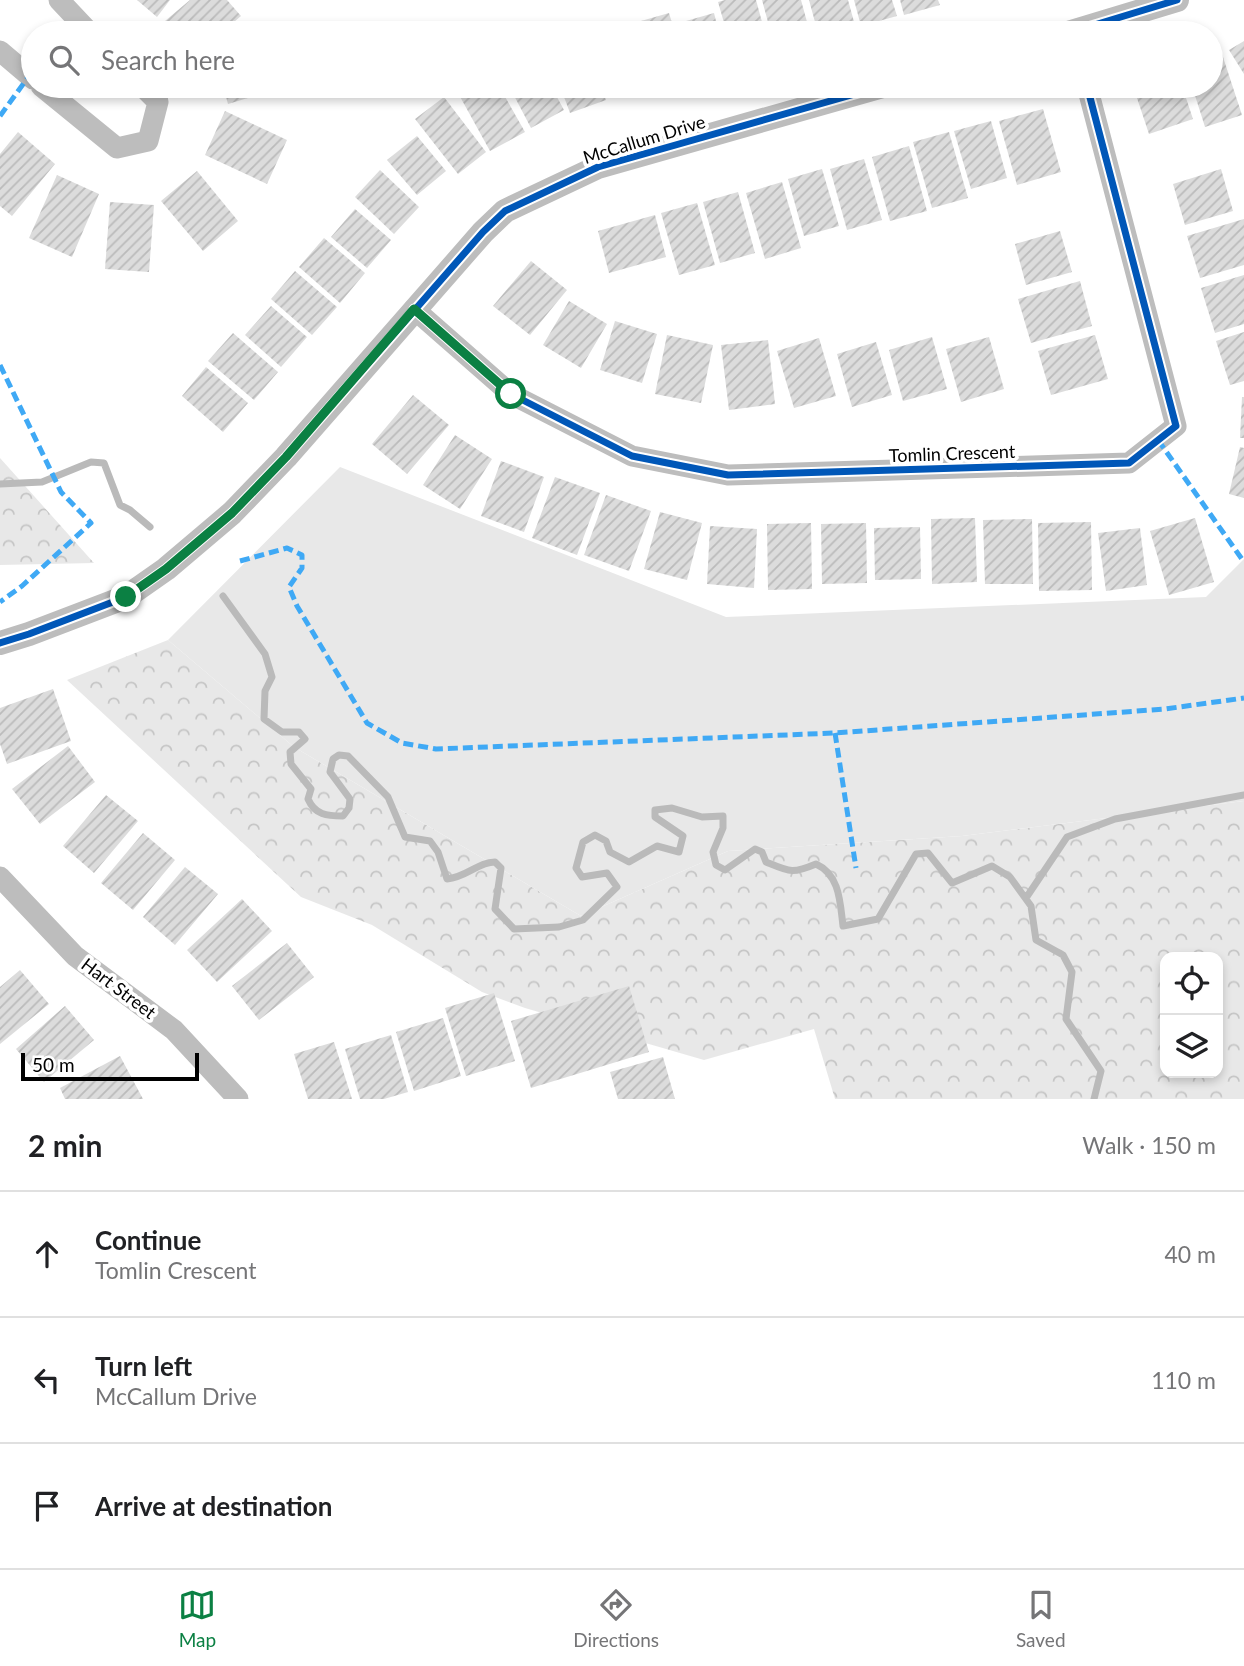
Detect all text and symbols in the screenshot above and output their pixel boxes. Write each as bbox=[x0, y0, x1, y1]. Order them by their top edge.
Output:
search box bbox=[21, 21, 1223, 98]
icon: search bbox=[45, 41, 83, 79]
text: Search here bbox=[101, 44, 235, 76]
street label: McCallum Drive bbox=[580, 110, 708, 168]
route start bbox=[495, 378, 526, 409]
street label: Tomlin Crescent bbox=[888, 440, 1016, 466]
route end bbox=[110, 581, 141, 612]
map controls bbox=[1160, 952, 1223, 1078]
button: locate bbox=[1160, 952, 1223, 1015]
street label: Hart Street bbox=[77, 953, 161, 1023]
button: layers bbox=[1160, 1015, 1223, 1078]
scale bar bbox=[21, 1050, 200, 1082]
text: 50 m bbox=[32, 1053, 75, 1076]
text: 2 min bbox=[28, 1127, 102, 1163]
text: Walk · 150 m bbox=[1082, 1131, 1216, 1159]
text: Continue bbox=[95, 1224, 201, 1256]
icon: ahead bbox=[28, 1235, 66, 1273]
text: 40 m bbox=[1165, 1240, 1216, 1268]
text: Tomlin Crescent bbox=[95, 1256, 257, 1284]
text: Turn left bbox=[95, 1350, 192, 1382]
icon: left bbox=[28, 1361, 66, 1399]
text: 110 m bbox=[1151, 1366, 1216, 1394]
text: McCallum Drive bbox=[95, 1382, 257, 1410]
icon: arrive bbox=[28, 1487, 66, 1525]
text: Arrive at destination bbox=[95, 1490, 332, 1522]
tab: Map bbox=[178, 1586, 216, 1651]
tab: Directions bbox=[573, 1586, 659, 1651]
tab: Saved bbox=[1016, 1586, 1066, 1651]

